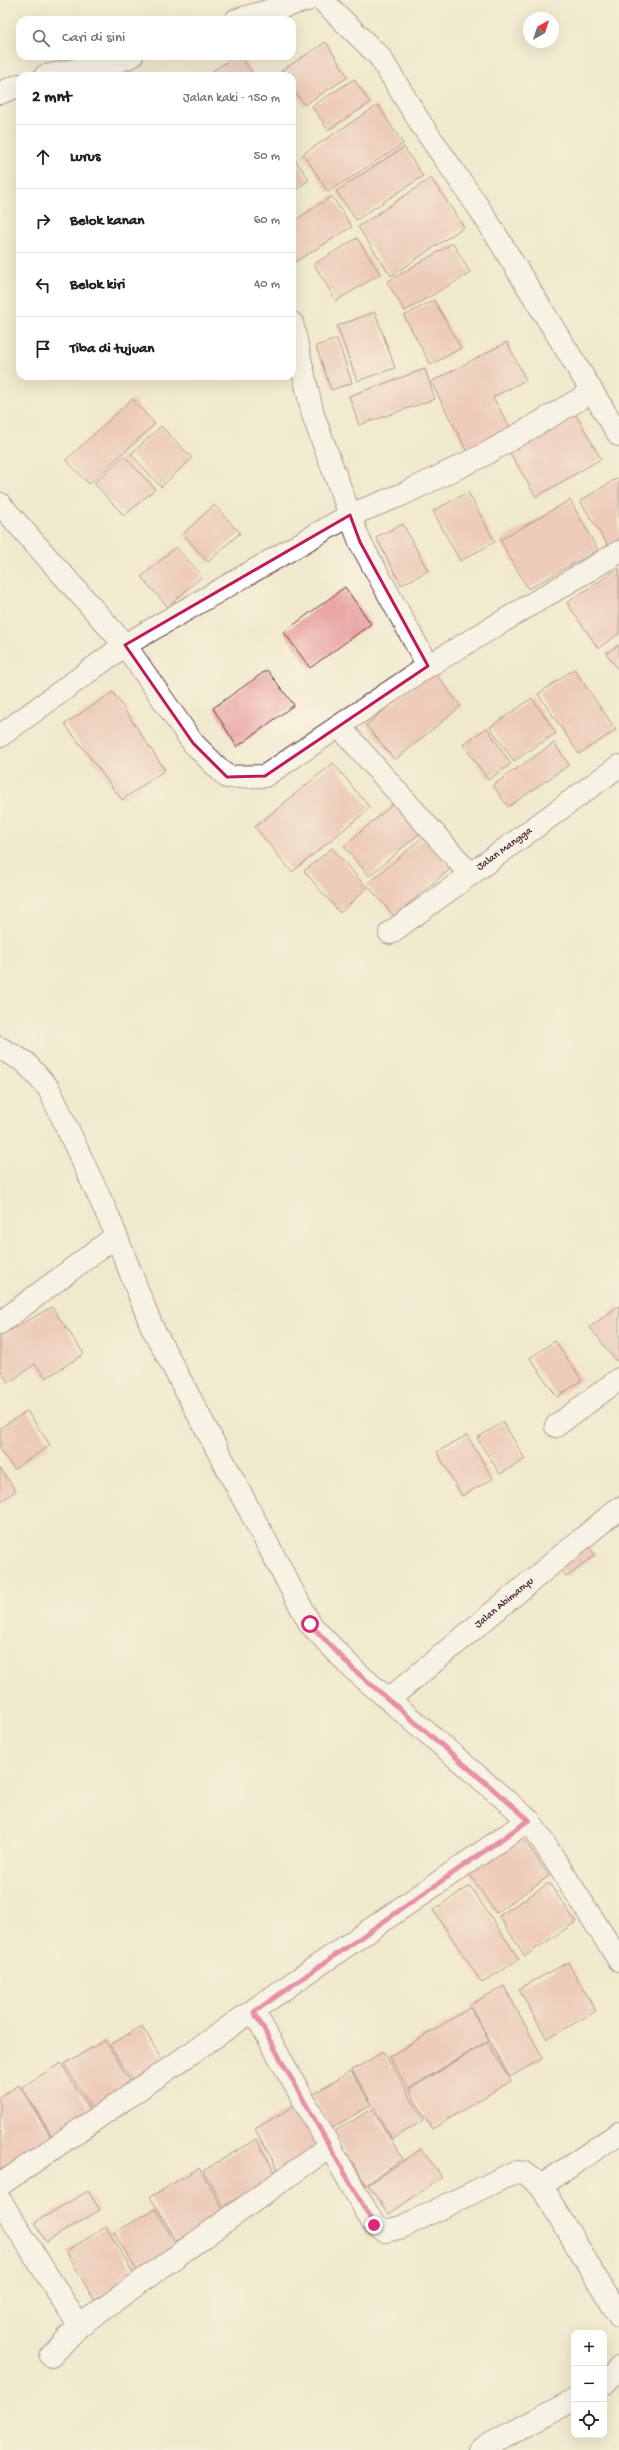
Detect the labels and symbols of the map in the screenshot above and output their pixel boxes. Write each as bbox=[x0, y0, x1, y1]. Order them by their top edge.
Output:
north arrow bbox=[523, 12, 559, 48]
street label: Jalan Mangga bbox=[475, 825, 536, 874]
street label: Jalan Abimanyu bbox=[473, 1575, 536, 1631]
route start bbox=[301, 1615, 319, 1633]
route end bbox=[365, 2216, 383, 2234]

